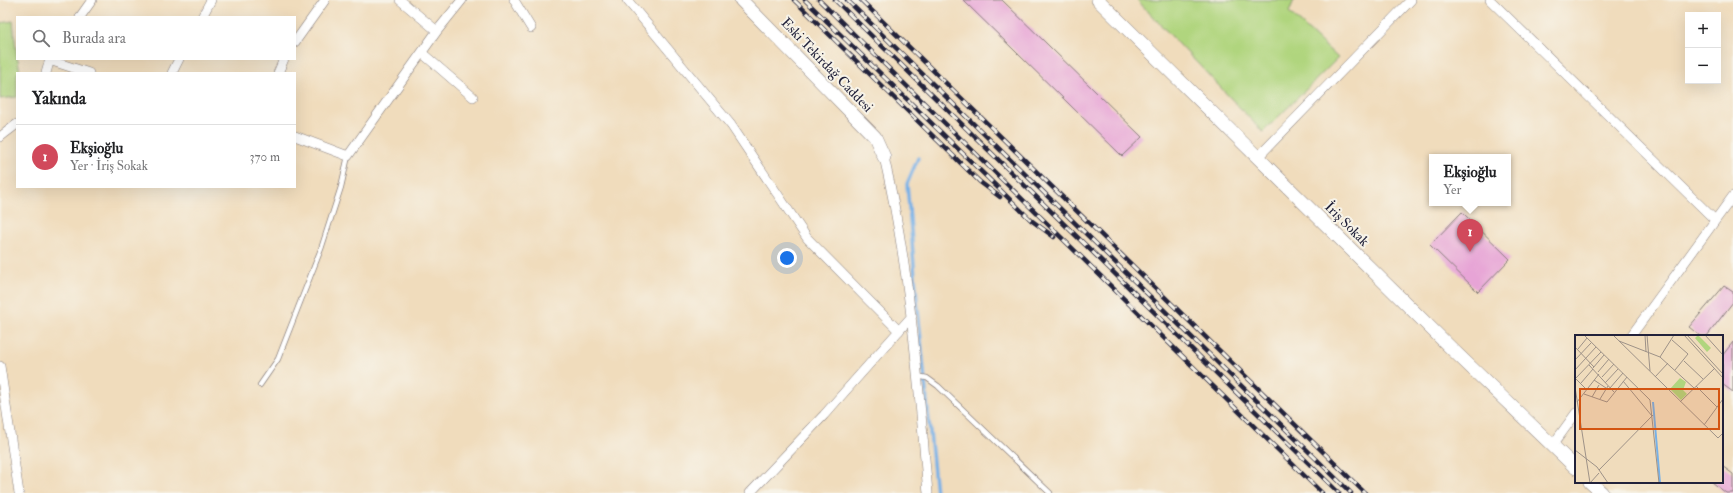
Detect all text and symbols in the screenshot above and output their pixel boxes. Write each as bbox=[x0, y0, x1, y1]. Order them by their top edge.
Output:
map controls bbox=[1685, 12, 1721, 84]
button: + bbox=[1685, 12, 1721, 48]
street label: Eski Tekirdağ Caddesi bbox=[778, 14, 877, 116]
search box bbox=[16, 16, 296, 60]
icon: search bbox=[30, 27, 52, 49]
text: Burada ara bbox=[62, 29, 126, 48]
button: − bbox=[1685, 48, 1721, 84]
text: Yakında bbox=[32, 88, 86, 109]
text: Ekşioğlu bbox=[70, 139, 123, 158]
text: 1 bbox=[43, 149, 47, 165]
text: 370 m bbox=[250, 149, 280, 165]
popup bbox=[1429, 154, 1511, 206]
text: Yer · İriş Sokak bbox=[70, 158, 148, 174]
text: Ekşioğlu bbox=[1443, 163, 1497, 182]
text: Yer bbox=[1443, 182, 1461, 198]
street label: İriş Sokak bbox=[1321, 198, 1373, 250]
pin: 1 bbox=[1457, 219, 1483, 252]
your location bbox=[777, 248, 797, 268]
inset map bbox=[1575, 335, 1723, 483]

